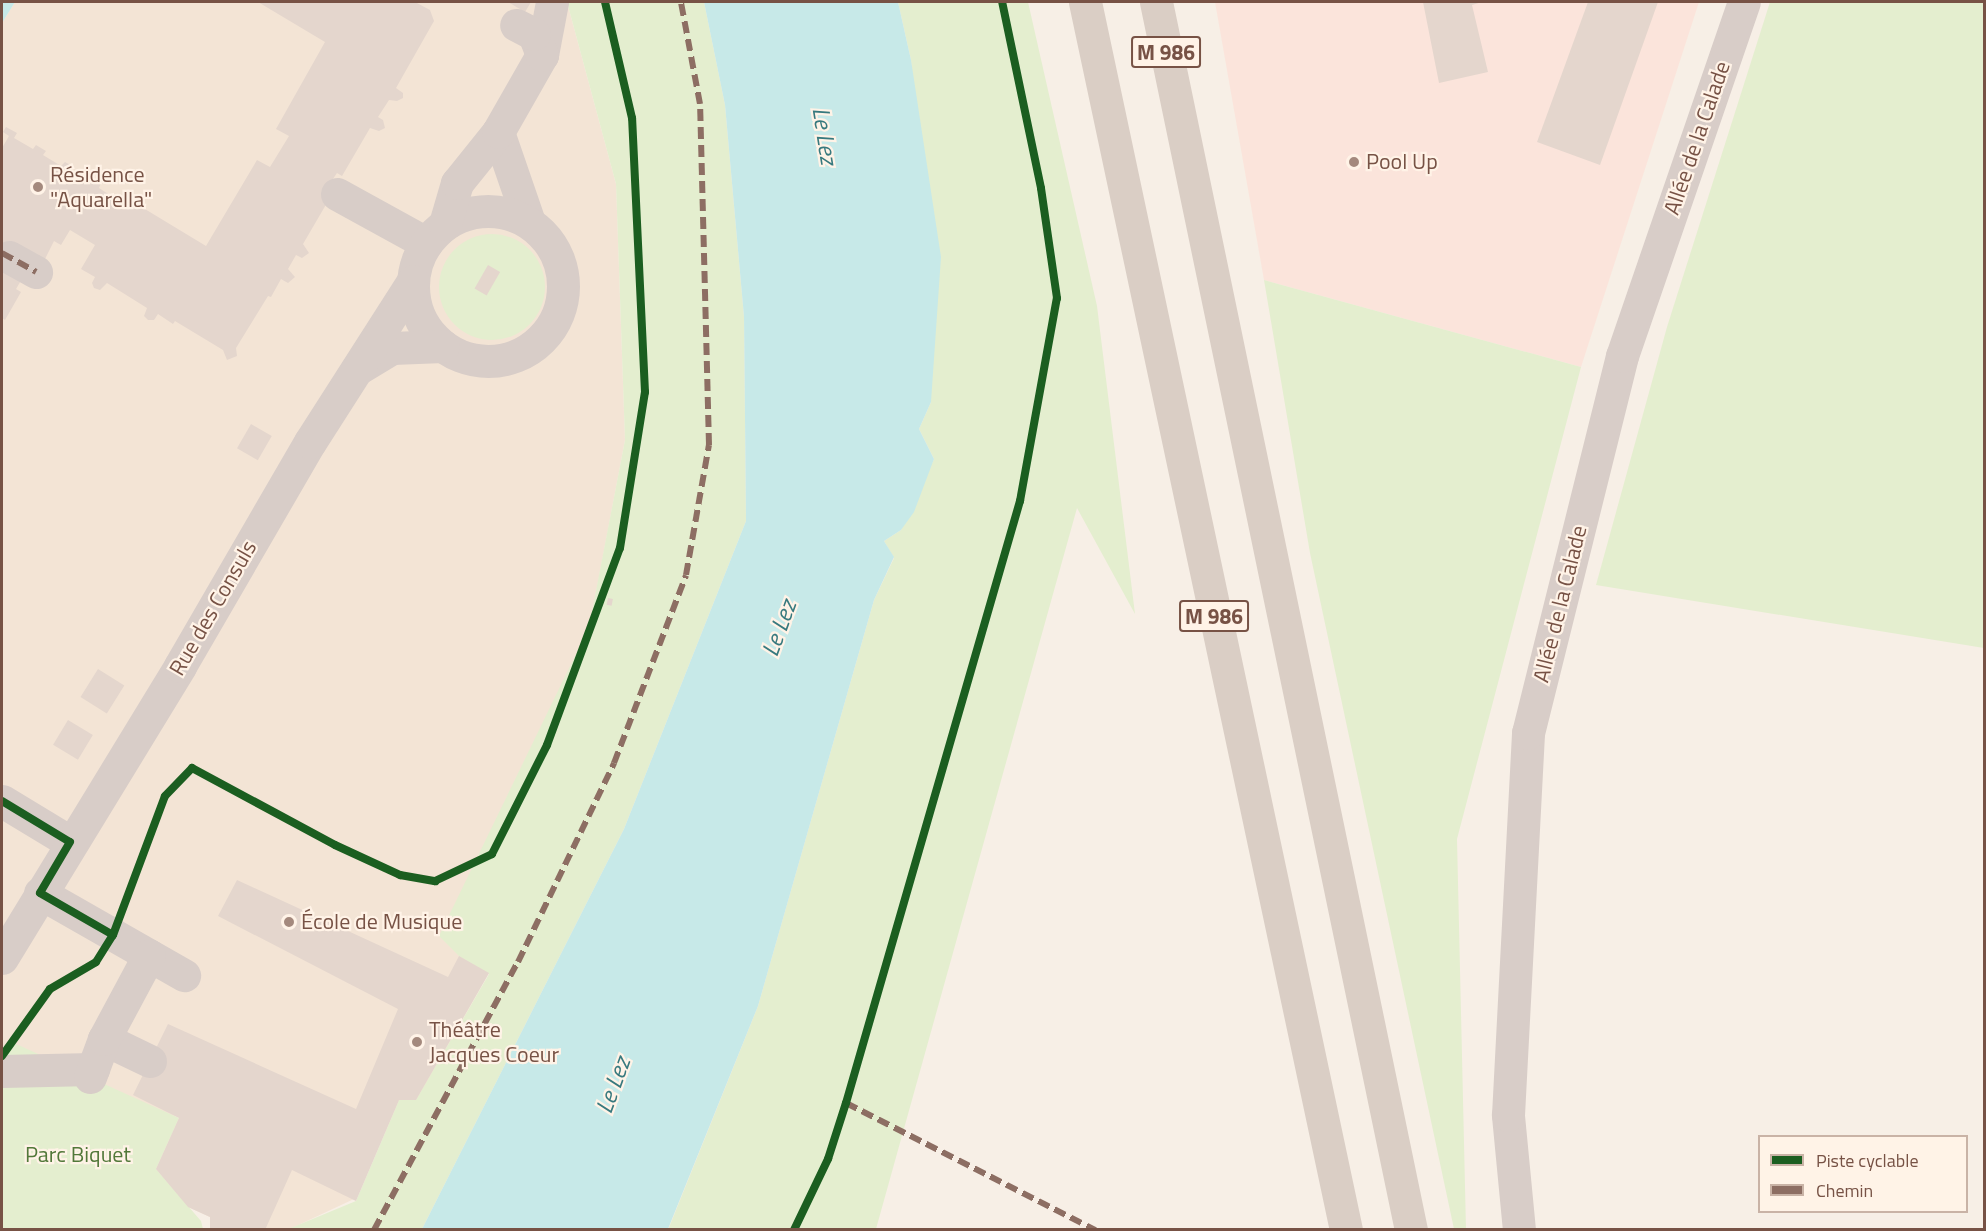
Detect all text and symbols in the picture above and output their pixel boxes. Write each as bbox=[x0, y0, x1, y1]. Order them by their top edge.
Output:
road number: M 986 bbox=[1130, 34, 1202, 70]
street label: Allée de la Calade bbox=[1658, 58, 1736, 218]
water label: Le Lez bbox=[806, 105, 844, 167]
place label: Pool Up bbox=[1366, 149, 1438, 175]
marker: Pool Up bbox=[1347, 155, 1361, 169]
place label: Résidence "Aquarella" bbox=[50, 161, 152, 212]
marker: Résidence "Aquarella" bbox=[31, 180, 45, 194]
street label: Allée de la Calade bbox=[1528, 523, 1592, 685]
street label: Rue des Consuls bbox=[164, 536, 262, 680]
water label: Le Lez bbox=[756, 596, 802, 660]
road number: M 986 bbox=[1178, 598, 1250, 634]
place label: École de Musique bbox=[301, 909, 462, 935]
marker: École de Musique bbox=[282, 915, 296, 929]
place label: Théâtre Jacques Coeur bbox=[429, 1016, 559, 1068]
marker: Théâtre Jacques Coeur bbox=[410, 1035, 424, 1049]
water label: Le Lez bbox=[590, 1053, 636, 1117]
legend bbox=[1758, 1135, 1968, 1213]
park label: Parc Biquet bbox=[25, 1142, 131, 1168]
text: Piste cyclable bbox=[1816, 1147, 1918, 1174]
text: Chemin bbox=[1816, 1177, 1873, 1204]

